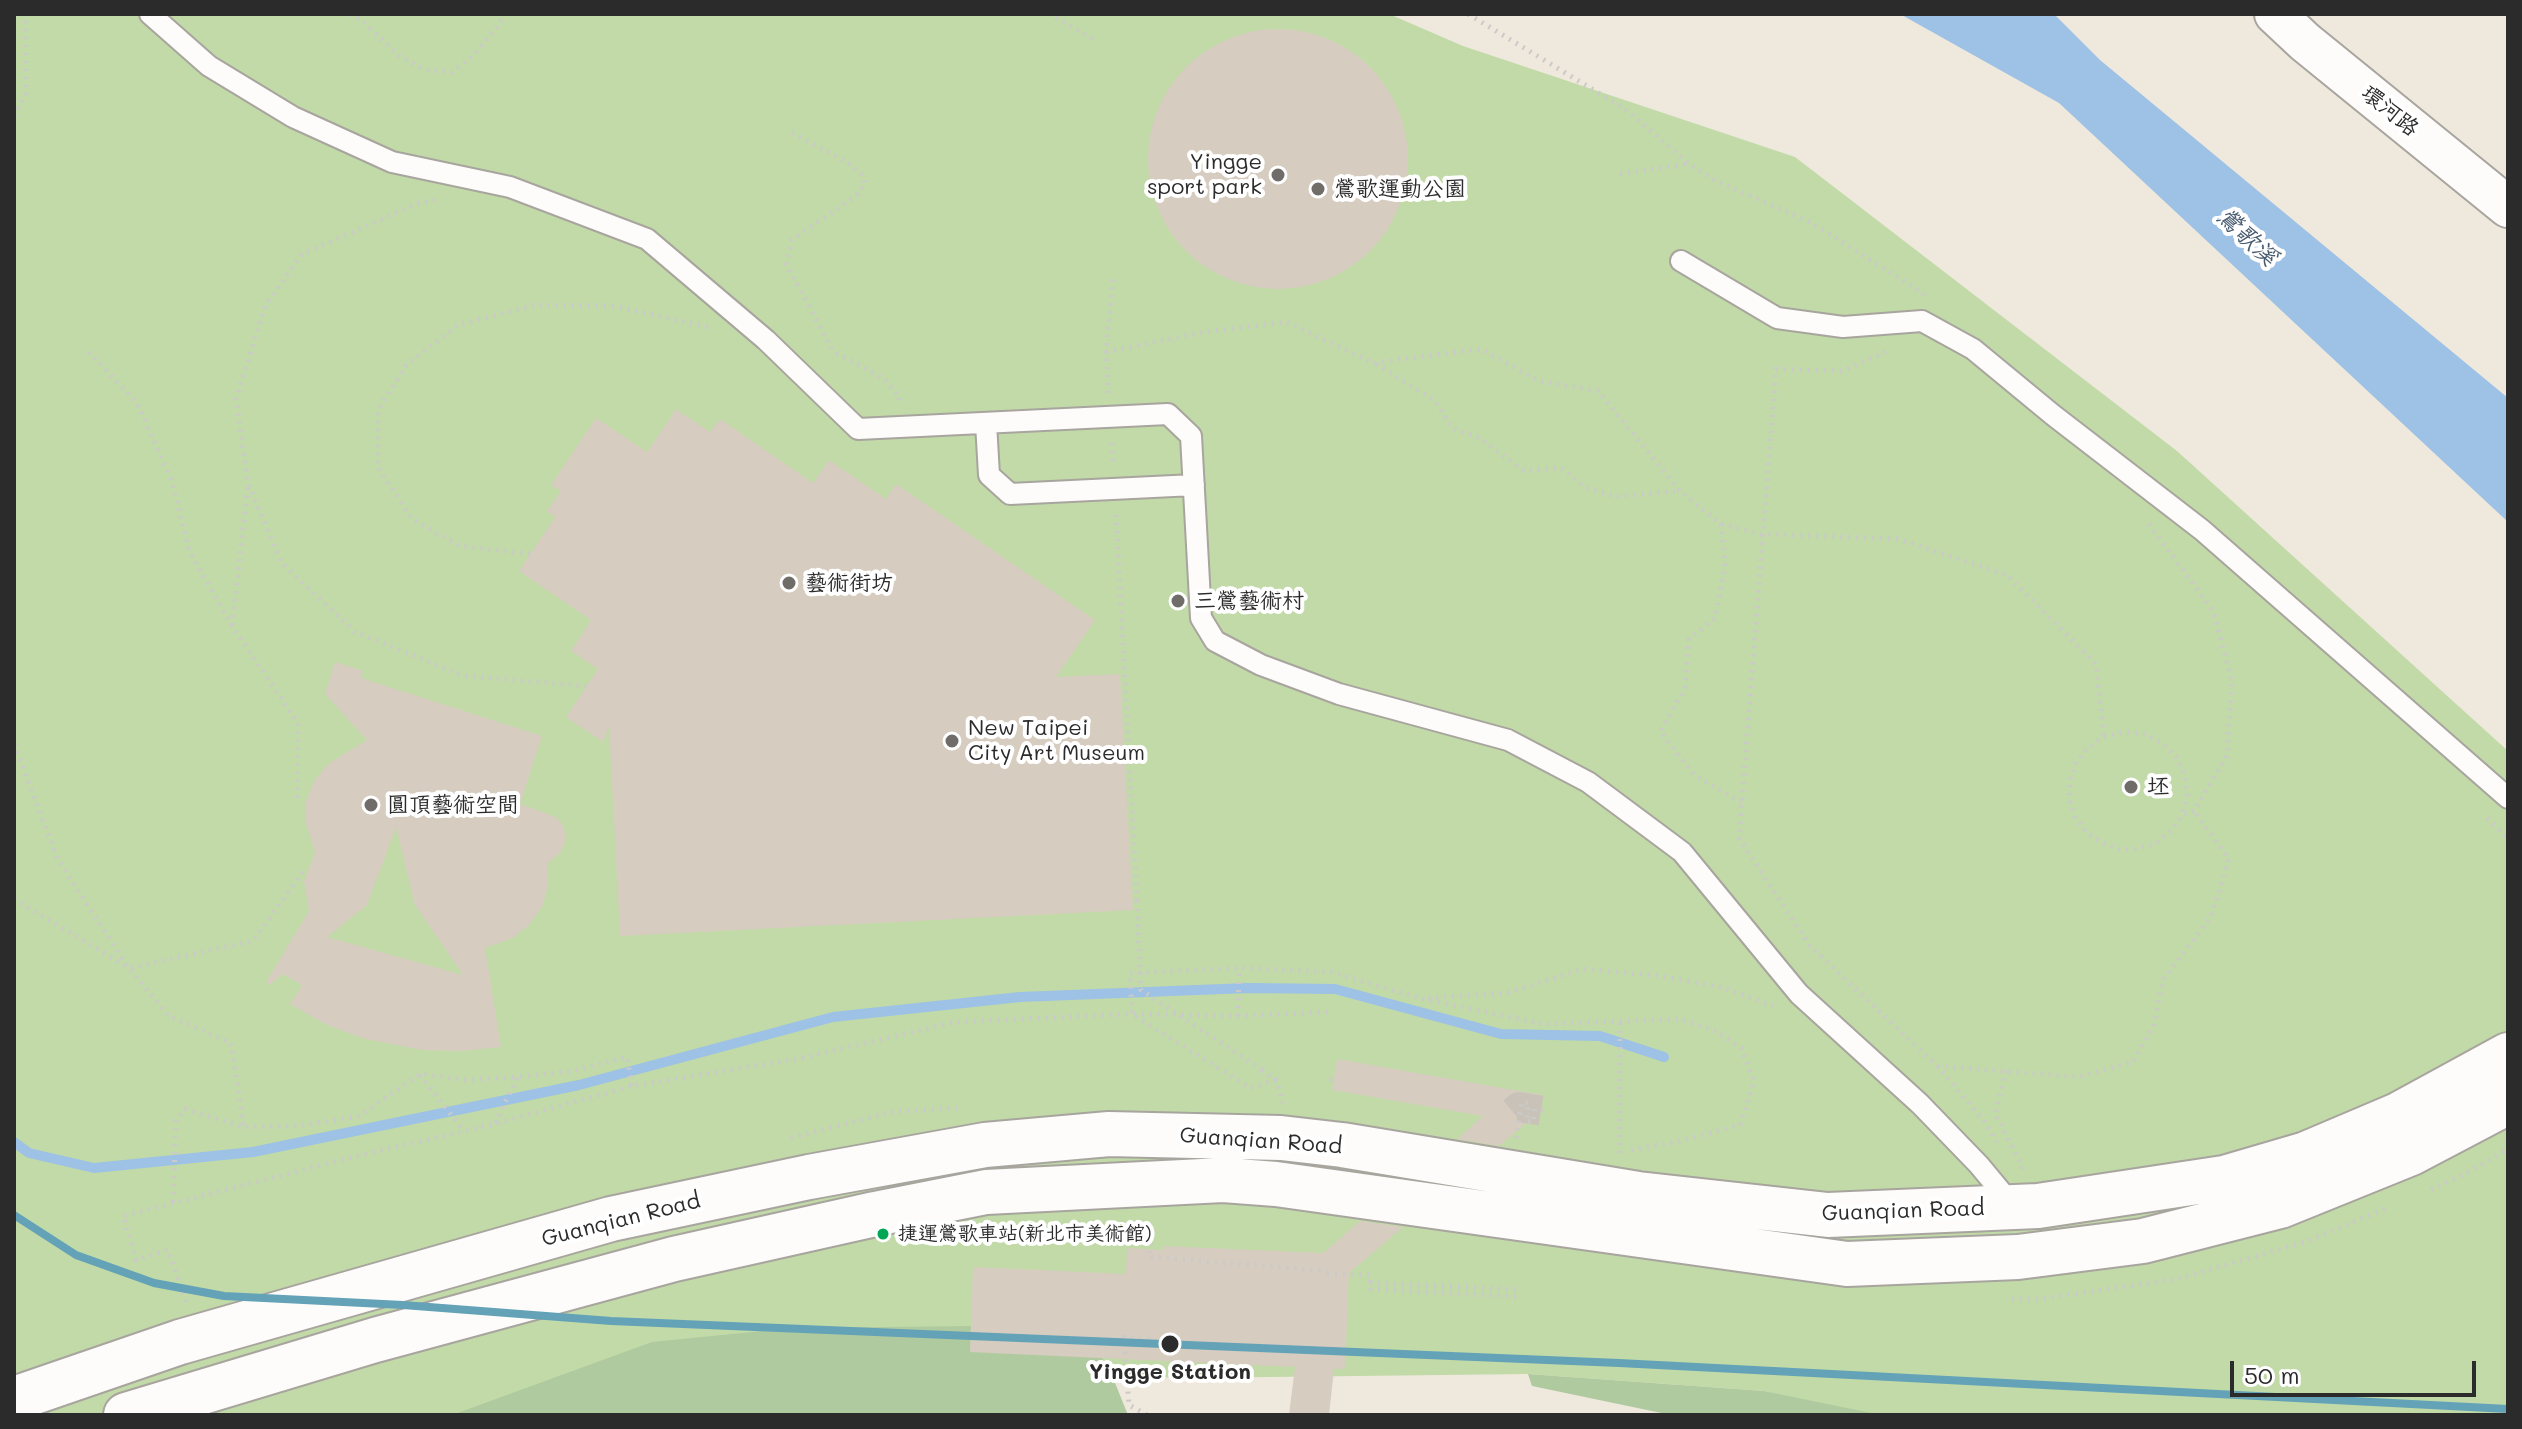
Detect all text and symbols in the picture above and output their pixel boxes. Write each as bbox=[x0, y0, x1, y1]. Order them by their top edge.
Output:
street label: 環河路 bbox=[2356, 80, 2424, 142]
place label: Yingge sport park bbox=[1147, 149, 1262, 200]
marker: Yingge sport park bbox=[1269, 166, 1287, 184]
place label: 鶯歌運動公園 bbox=[1334, 176, 1466, 202]
marker: 鶯歌運動公園 bbox=[1309, 180, 1327, 198]
water label: 鶯歌溪 bbox=[2211, 202, 2283, 272]
place label: 藝術街坊 bbox=[805, 570, 893, 596]
marker: 藝術街坊 bbox=[780, 574, 798, 592]
place label: 三鶯藝術村 bbox=[1194, 588, 1304, 614]
marker: 三鶯藝術村 bbox=[1169, 592, 1187, 610]
place label: New Taipei City Art Museum bbox=[968, 715, 1145, 766]
marker: New Taipei City Art Museum bbox=[943, 732, 961, 750]
place label: 坯 bbox=[2147, 774, 2169, 800]
marker: 坯 bbox=[2122, 778, 2140, 796]
place label: 圓頂藝術空間 bbox=[387, 792, 519, 818]
marker: 圓頂藝術空間 bbox=[362, 796, 380, 814]
street label: Guanqian Road bbox=[1179, 1122, 1343, 1160]
street label: Guanqian Road bbox=[539, 1187, 703, 1253]
street label: Guanqian Road bbox=[1821, 1195, 1985, 1227]
place label: 捷運鶯歌車站(新北市美術館) bbox=[898, 1222, 1152, 1246]
marker: 捷運鶯歌車站(新北市美術館) bbox=[875, 1226, 891, 1242]
marker: Yingge Station bbox=[1159, 1333, 1181, 1355]
scale bar bbox=[2234, 1345, 2480, 1395]
place label: Yingge Station bbox=[1089, 1359, 1251, 1385]
text: 50 m bbox=[2244, 1359, 2300, 1390]

